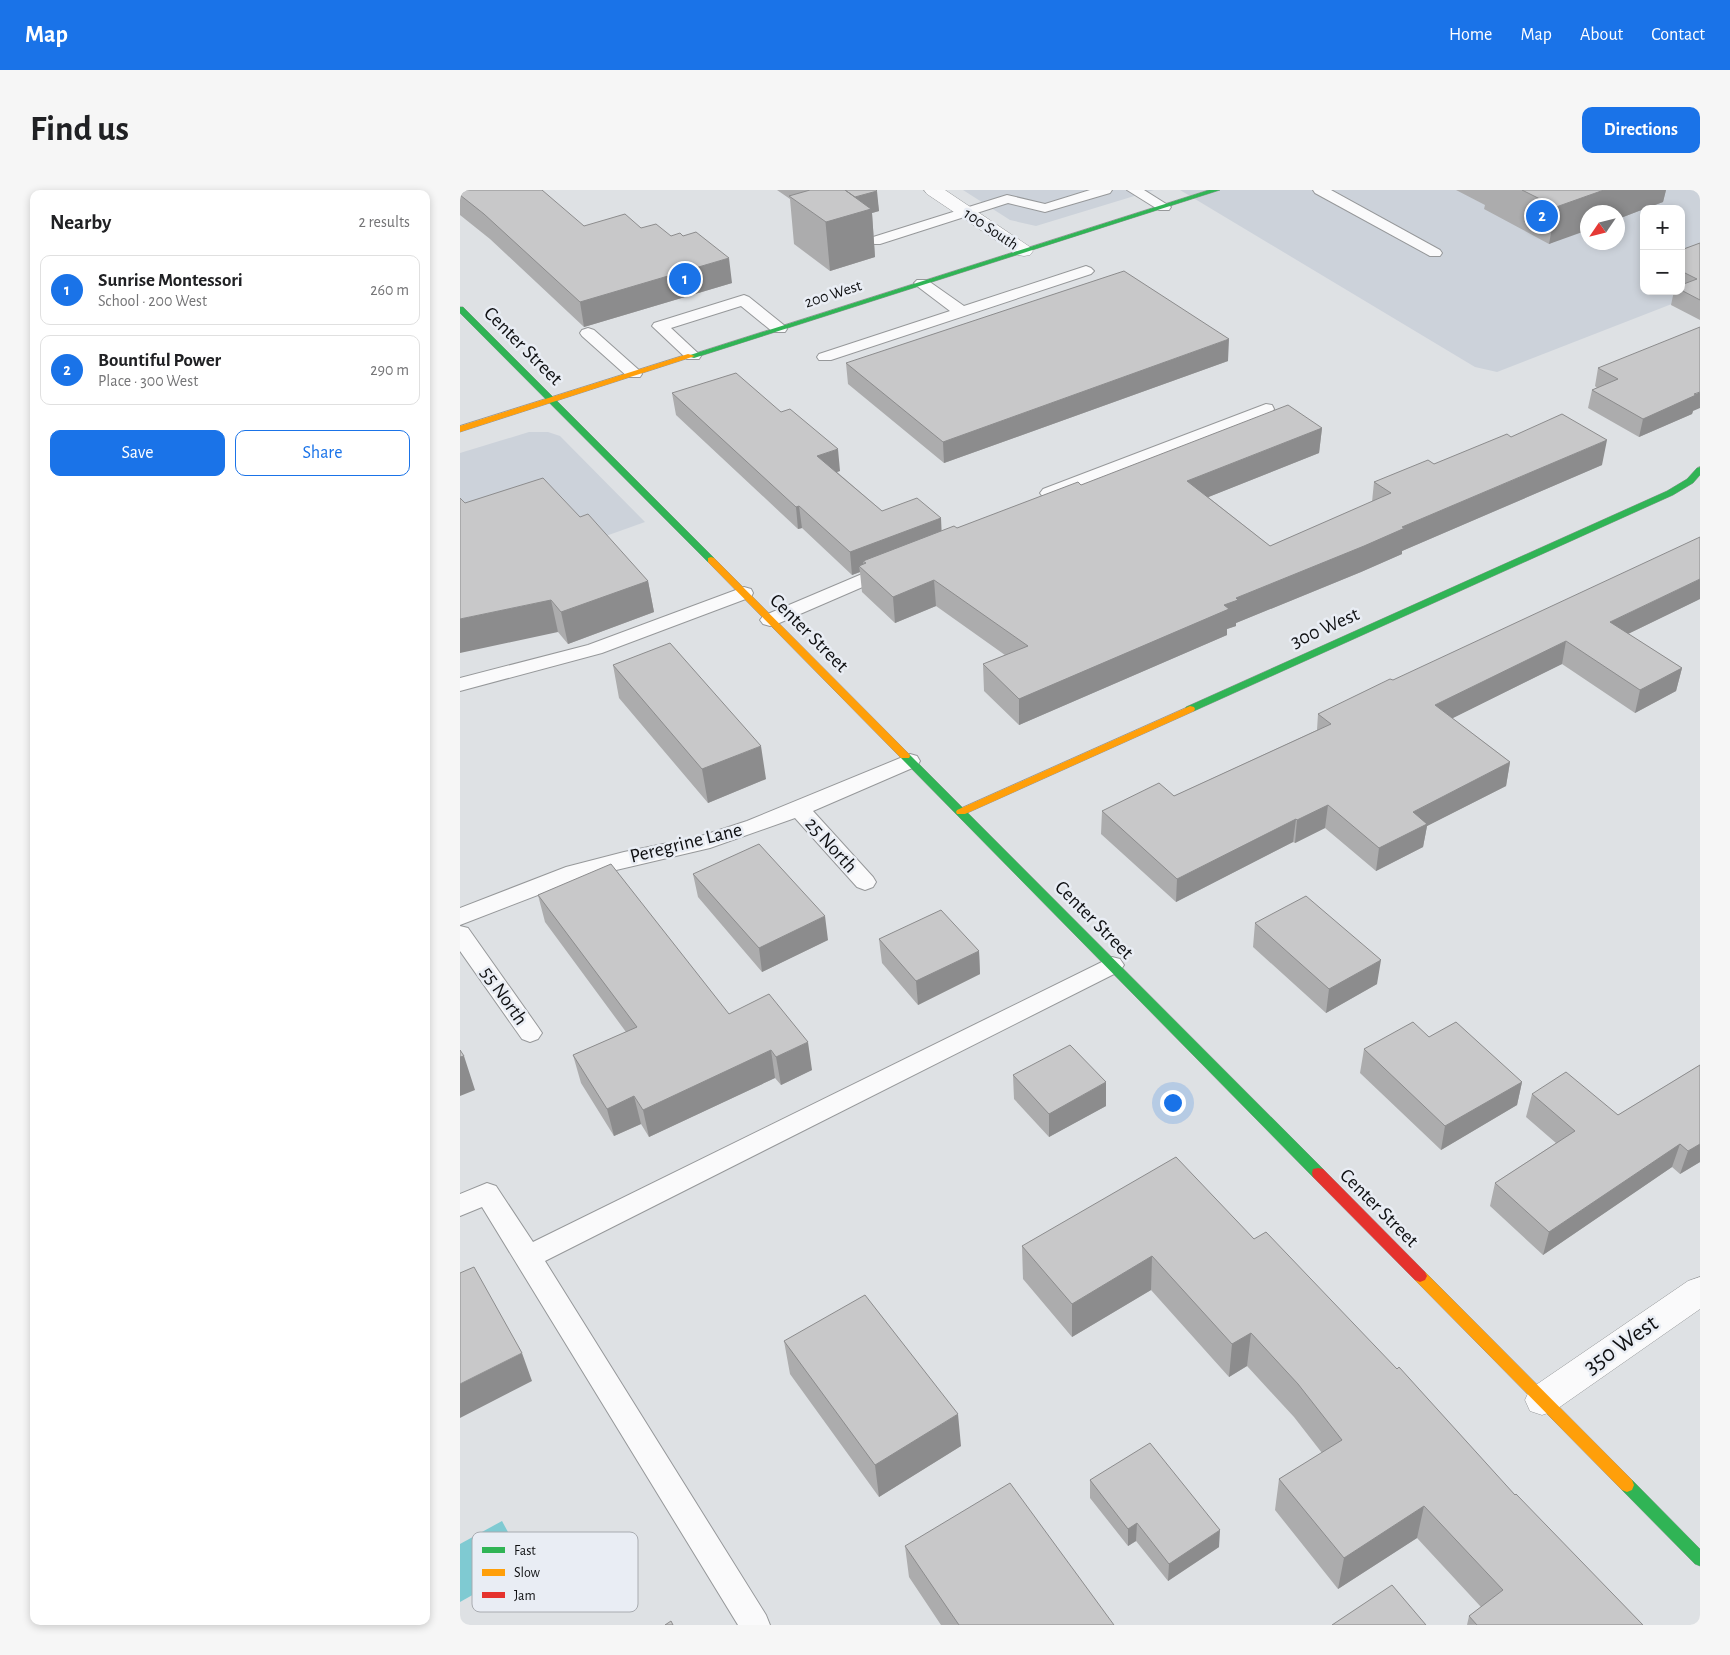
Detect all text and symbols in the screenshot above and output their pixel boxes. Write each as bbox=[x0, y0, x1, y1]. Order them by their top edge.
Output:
text: Map bbox=[25, 23, 68, 47]
text: Home bbox=[1449, 26, 1492, 44]
text: Map bbox=[1520, 26, 1552, 44]
text: About bbox=[1580, 26, 1623, 44]
text: Contact bbox=[1651, 26, 1705, 44]
button: Directions bbox=[1582, 107, 1700, 153]
text: Find us bbox=[30, 112, 129, 147]
pin: 2 bbox=[1526, 197, 1558, 235]
street label: 100 South bbox=[961, 205, 1021, 253]
north arrow bbox=[1580, 205, 1625, 250]
map controls bbox=[1640, 205, 1685, 295]
button: + bbox=[1640, 205, 1685, 250]
text: Nearby bbox=[50, 212, 111, 233]
text: 2 results bbox=[358, 214, 410, 230]
button: − bbox=[1640, 250, 1685, 295]
pin: 1 bbox=[669, 260, 701, 298]
text: Sunrise Montessori bbox=[98, 271, 243, 290]
street label: 200 West bbox=[803, 277, 863, 311]
text: 1 bbox=[64, 282, 70, 298]
text: 260 m bbox=[370, 282, 409, 298]
text: School · 200 West bbox=[98, 293, 207, 309]
street label: Center Street bbox=[480, 303, 566, 389]
text: Bountiful Power bbox=[98, 351, 221, 370]
text: 2 bbox=[63, 362, 71, 378]
text: 290 m bbox=[370, 362, 409, 378]
text: Place · 300 West bbox=[98, 373, 198, 389]
button: Save bbox=[50, 430, 225, 476]
button: Share bbox=[235, 430, 410, 476]
street label: Center Street bbox=[766, 590, 852, 676]
street label: 300 West bbox=[1288, 604, 1363, 652]
street label: 25 North bbox=[801, 813, 861, 877]
street label: Peregrine Lane bbox=[628, 819, 744, 867]
street label: Center Street bbox=[1051, 877, 1137, 963]
street label: 55 North bbox=[477, 963, 531, 1029]
your location bbox=[1160, 1090, 1186, 1116]
street label: Center Street bbox=[1336, 1165, 1422, 1251]
street label: 350 West bbox=[1579, 1311, 1663, 1379]
legend bbox=[472, 1532, 638, 1612]
text: Fast bbox=[514, 1544, 536, 1558]
text: Slow bbox=[514, 1566, 541, 1580]
text: Jam bbox=[514, 1589, 536, 1603]

